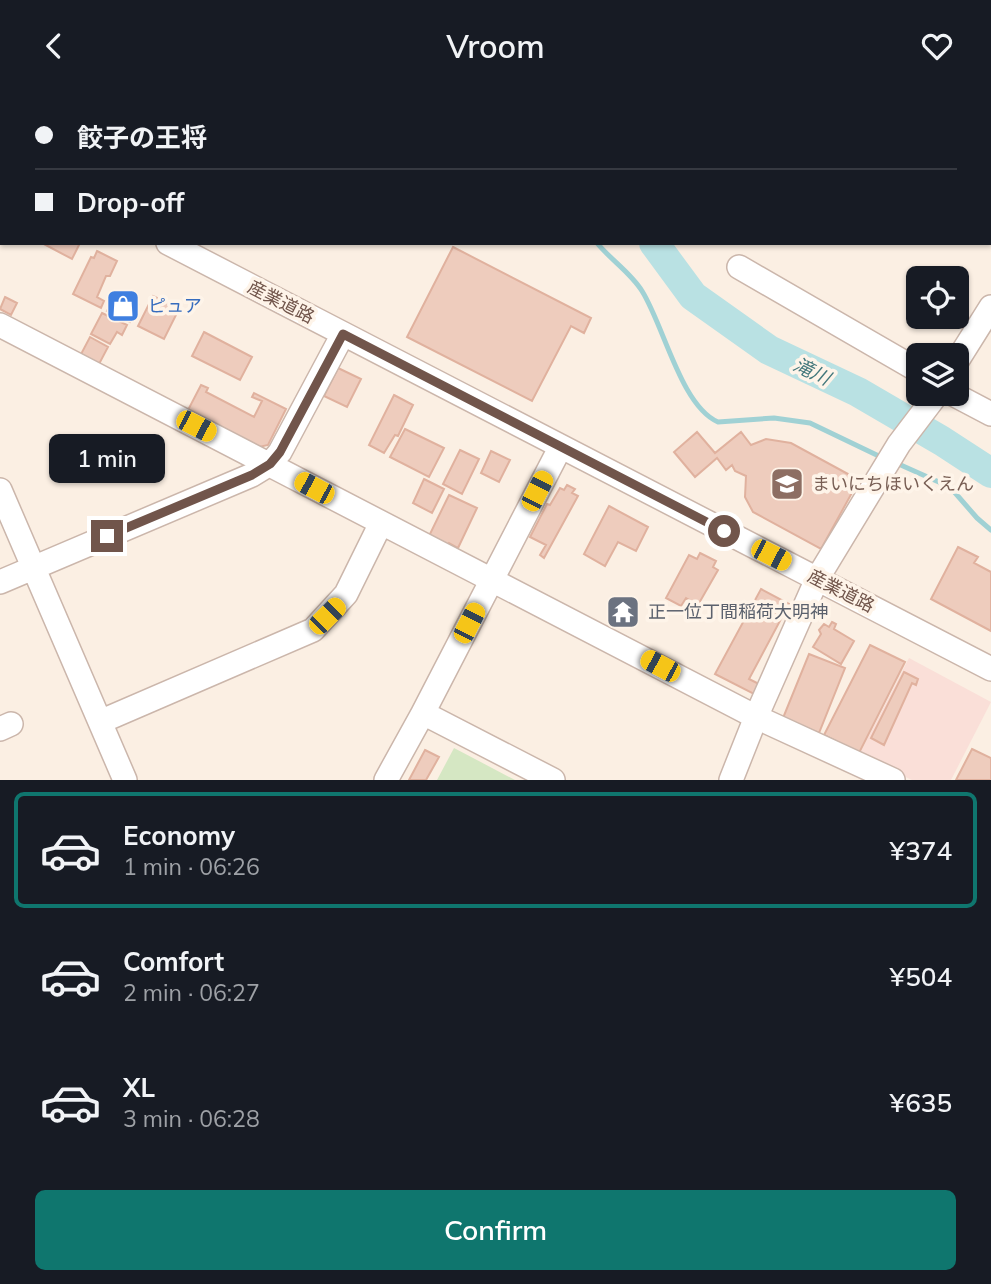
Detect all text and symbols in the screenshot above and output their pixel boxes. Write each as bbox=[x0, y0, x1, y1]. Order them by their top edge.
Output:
text: Vroom bbox=[446, 26, 545, 66]
icon: back bbox=[35, 27, 73, 65]
icon: heart bbox=[918, 27, 956, 65]
text: 餃子の王将 bbox=[77, 121, 207, 154]
text: Drop-off bbox=[77, 186, 184, 219]
map controls bbox=[906, 266, 969, 406]
button: locate bbox=[906, 266, 969, 329]
street label: 産業道路 bbox=[244, 275, 319, 328]
shop icon: ピュア bbox=[104, 287, 142, 325]
place label: ピュア bbox=[148, 294, 202, 317]
button: layers bbox=[906, 343, 969, 406]
water label: 滝川 bbox=[790, 352, 836, 391]
car bbox=[173, 407, 220, 445]
callout: 1 min bbox=[49, 435, 165, 483]
text: 1 min bbox=[77, 444, 137, 473]
school or university icon: まいにちほいくえん bbox=[768, 465, 806, 503]
car bbox=[519, 468, 556, 514]
car bbox=[291, 469, 338, 507]
place label: まいにちほいくえん bbox=[812, 472, 974, 495]
route start bbox=[708, 515, 740, 547]
route end bbox=[91, 520, 123, 552]
car bbox=[748, 536, 795, 574]
street label: 産業道路 bbox=[804, 564, 879, 617]
temple icon: 正一位丁間稲荷大明神 bbox=[604, 593, 642, 631]
car bbox=[305, 594, 350, 638]
car bbox=[451, 600, 488, 646]
place label: 正一位丁間稲荷大明神 bbox=[648, 600, 828, 623]
car bbox=[637, 647, 684, 685]
icon: car bbox=[39, 819, 102, 882]
text: Economy bbox=[123, 819, 235, 852]
text: ¥374 bbox=[890, 834, 952, 867]
text: 1 min · 06:26 bbox=[123, 852, 260, 881]
icon: car bbox=[39, 945, 102, 1008]
text: Comfort bbox=[123, 945, 224, 978]
text: ¥504 bbox=[890, 960, 952, 993]
text: 2 min · 06:27 bbox=[123, 978, 260, 1007]
icon: car bbox=[39, 1071, 102, 1134]
text: XL bbox=[123, 1071, 155, 1104]
text: ¥635 bbox=[890, 1086, 952, 1119]
text: 3 min · 06:28 bbox=[123, 1104, 260, 1133]
button: Confirm bbox=[35, 1190, 956, 1270]

